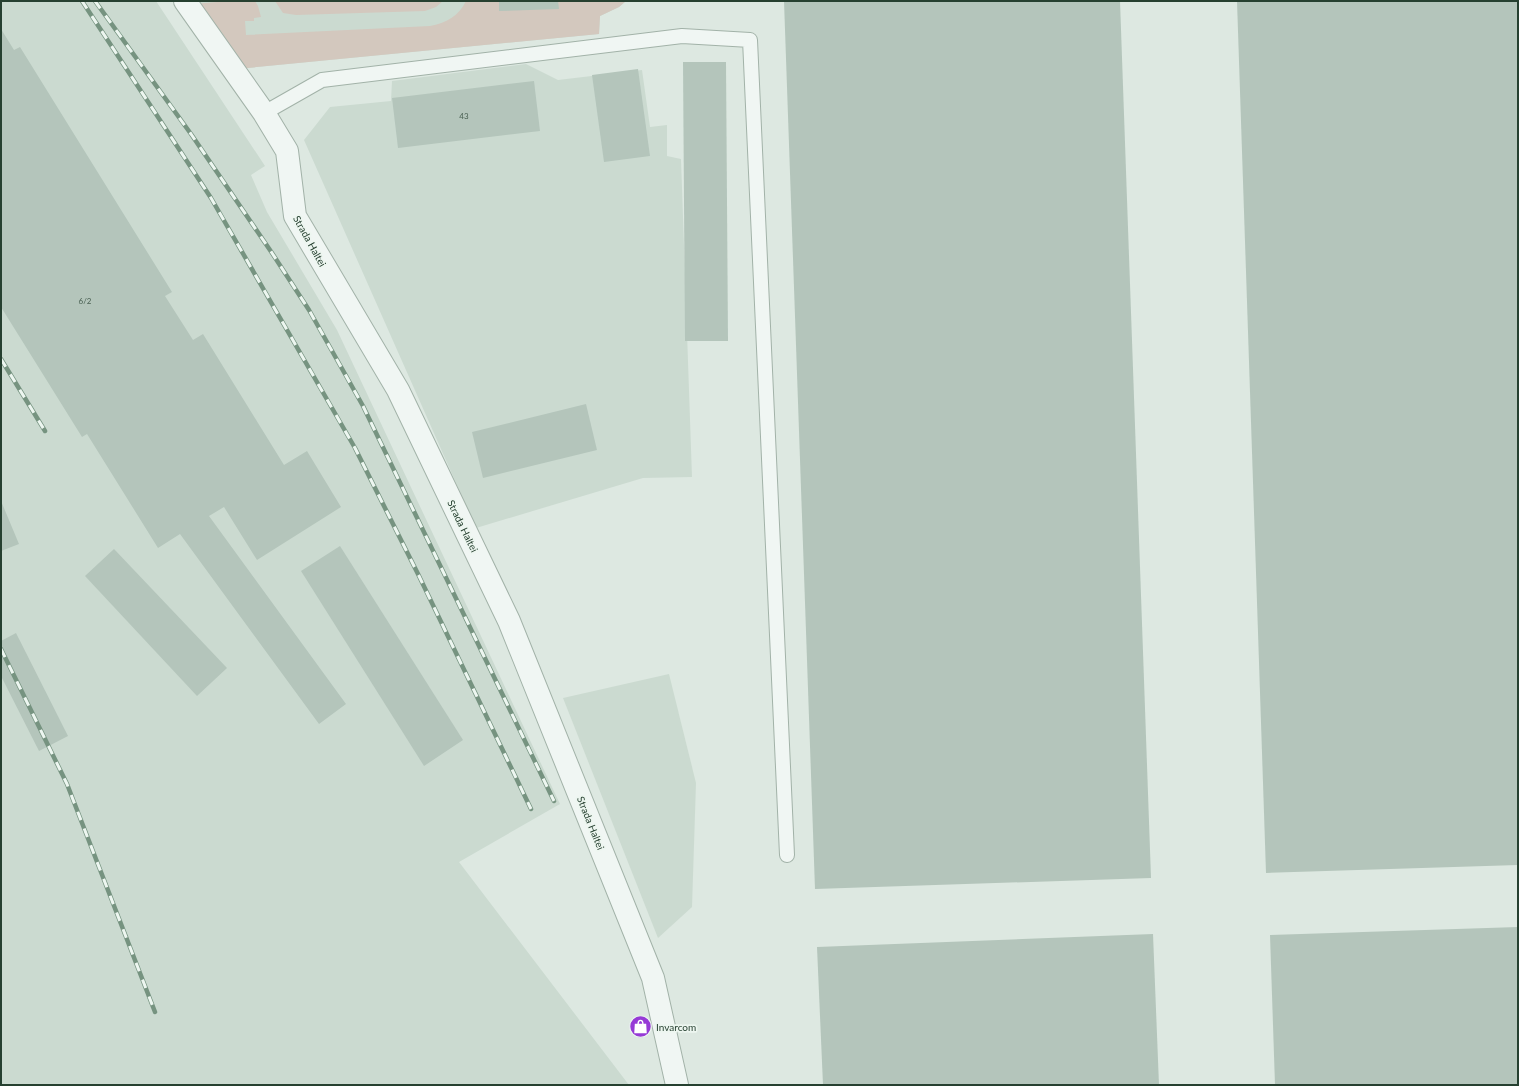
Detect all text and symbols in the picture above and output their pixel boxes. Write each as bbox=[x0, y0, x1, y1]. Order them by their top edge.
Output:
house number: 43 bbox=[459, 111, 469, 121]
street label: Strada Haltei bbox=[291, 213, 329, 269]
house number: 6/2 bbox=[79, 296, 92, 306]
street label: Strada Haltei bbox=[445, 498, 481, 554]
street label: Strada Haltei bbox=[575, 795, 607, 851]
shop icon: Invarcom bbox=[628, 1014, 654, 1040]
place label: Invarcom bbox=[656, 1021, 696, 1033]

